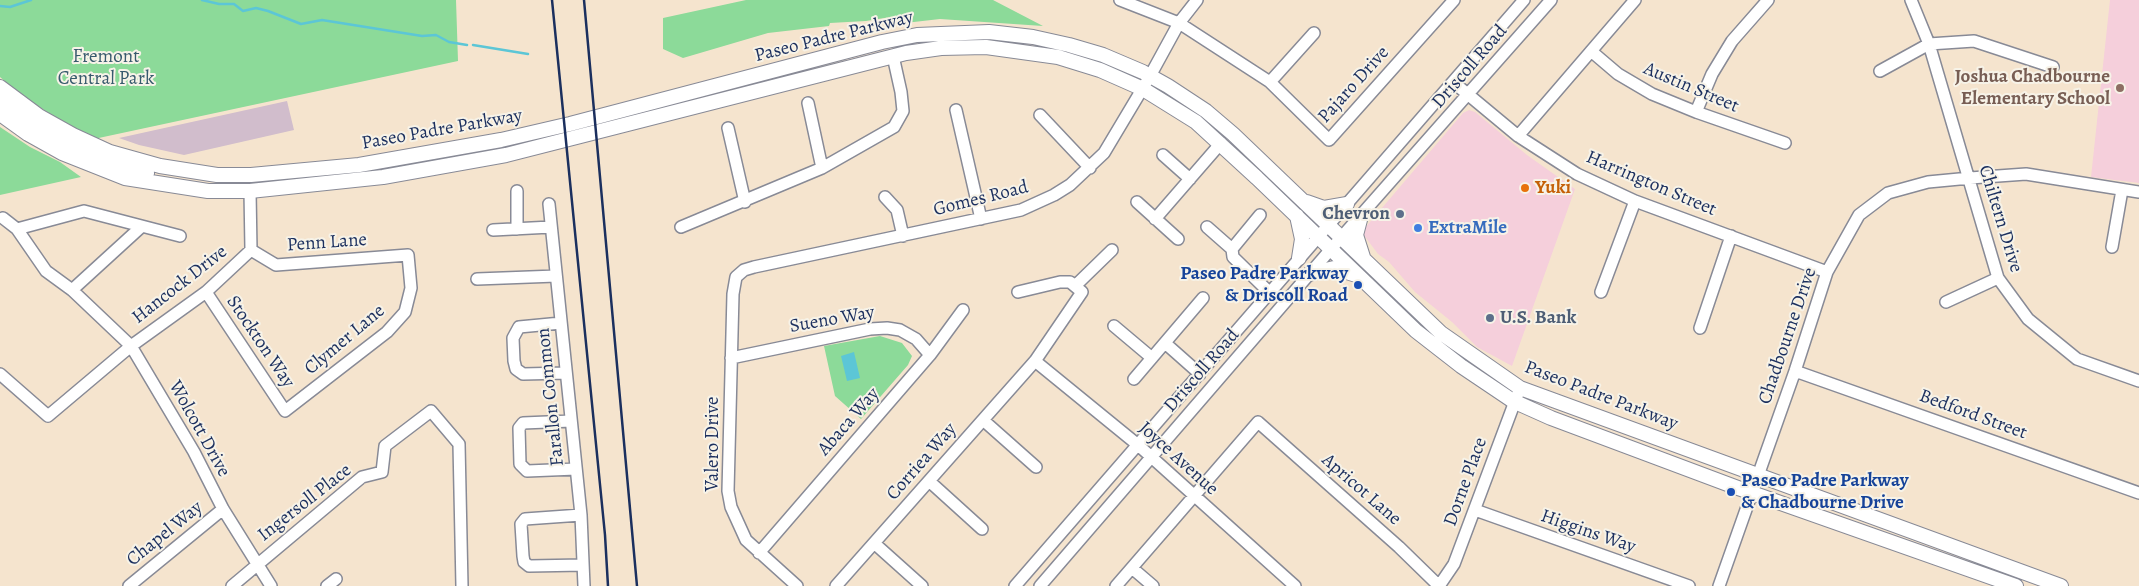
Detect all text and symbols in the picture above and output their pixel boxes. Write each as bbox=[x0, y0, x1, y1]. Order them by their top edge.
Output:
street label: Paseo Padre Parkway bbox=[752, 6, 916, 68]
street label: Driscoll Road bbox=[1427, 20, 1513, 114]
street label: Pajaro Drive bbox=[1314, 42, 1394, 128]
park label: Fremont Central Park bbox=[58, 46, 154, 90]
street label: Austin Street bbox=[1640, 58, 1742, 118]
place label: Joshua Chadbourne Elementary School bbox=[1955, 66, 2110, 110]
marker: Joshua Chadbourne Elementary School bbox=[2114, 82, 2126, 94]
street label: Paseo Padre Parkway bbox=[360, 105, 524, 155]
street label: Harrington Street bbox=[1582, 146, 1720, 222]
street label: Chiltern Drive bbox=[1973, 163, 2027, 275]
street label: Gomes Road bbox=[931, 176, 1031, 222]
place label: Yuki bbox=[1535, 177, 1571, 199]
marker: Yuki bbox=[1519, 182, 1531, 194]
place label: Chevron bbox=[1322, 203, 1390, 225]
marker: Chevron bbox=[1394, 208, 1406, 220]
place label: ExtraMile bbox=[1428, 217, 1507, 239]
marker: ExtraMile bbox=[1412, 222, 1424, 234]
street label: Penn Lane bbox=[286, 229, 368, 257]
street label: Hancock Drive bbox=[128, 241, 232, 329]
place label: Paseo Padre Parkway & Driscoll Road bbox=[1180, 263, 1348, 307]
street label: Chadbourne Drive bbox=[1754, 265, 1822, 407]
marker: Paseo Padre Parkway & Driscoll Road bbox=[1352, 279, 1364, 291]
street label: Stockton Way bbox=[221, 292, 299, 392]
street label: Clymer Lane bbox=[300, 300, 390, 380]
street label: Sueno Way bbox=[788, 301, 876, 339]
place label: U.S. Bank bbox=[1500, 307, 1576, 329]
marker: U.S. Bank bbox=[1484, 312, 1496, 324]
street label: Driscoll Road bbox=[1159, 324, 1245, 418]
street label: Farallon Common bbox=[532, 327, 570, 467]
street label: Paseo Padre Parkway bbox=[1521, 356, 1681, 436]
street label: Wolcott Drive bbox=[163, 377, 235, 481]
street label: Abaca Way bbox=[813, 383, 885, 461]
street label: Bedford Street bbox=[1916, 385, 2030, 445]
street label: Valero Drive bbox=[702, 396, 724, 492]
street label: Joyce Avenue bbox=[1133, 417, 1223, 501]
street label: Corriea Way bbox=[882, 419, 962, 505]
street label: Dorne Place bbox=[1439, 434, 1493, 530]
street label: Apricot Lane bbox=[1317, 449, 1405, 531]
street label: Ingersoll Place bbox=[254, 459, 356, 547]
place label: Paseo Padre Parkway & Chadbourne Drive bbox=[1741, 470, 1909, 514]
marker: Paseo Padre Parkway & Chadbourne Drive bbox=[1725, 486, 1737, 498]
street label: Chapel Way bbox=[122, 497, 208, 571]
street label: Higgins Way bbox=[1538, 505, 1638, 559]

